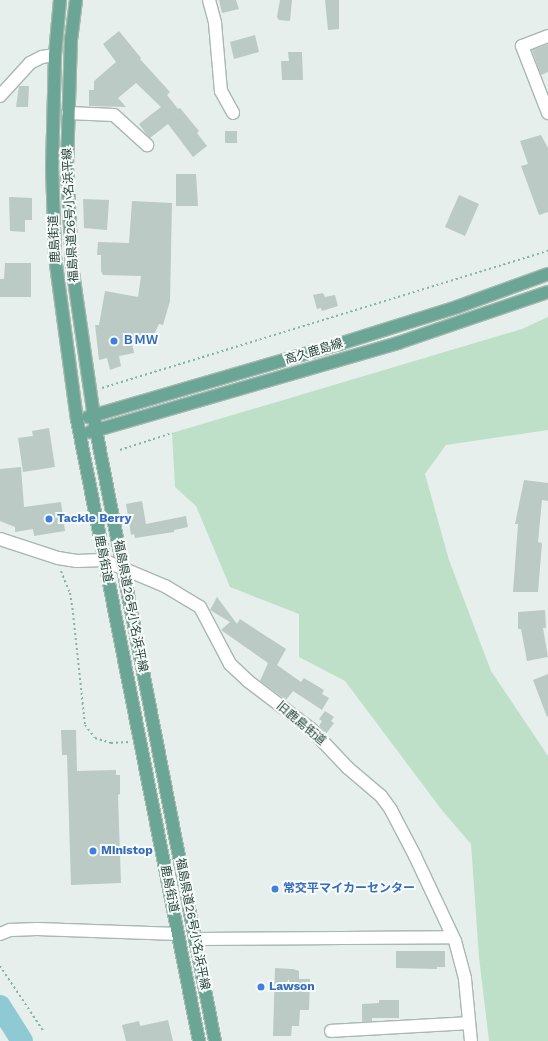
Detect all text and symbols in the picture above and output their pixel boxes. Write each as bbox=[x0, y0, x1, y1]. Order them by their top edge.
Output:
street label: 福島県道26号小名浜平線 bbox=[60, 148, 82, 282]
street label: 鹿島街道 bbox=[47, 215, 63, 263]
place label: ＢＭＷ bbox=[122, 334, 158, 348]
marker: ＢＭＷ bbox=[109, 336, 119, 346]
street label: 高久鹿島線 bbox=[283, 336, 345, 368]
place label: Tackle Berry bbox=[57, 512, 131, 526]
marker: Tackle Berry bbox=[44, 514, 54, 524]
street label: 鹿島街道 bbox=[91, 534, 115, 584]
street label: 福島県道26号小名浜平線 bbox=[110, 539, 150, 673]
street label: 旧鹿島街道 bbox=[273, 699, 329, 749]
place label: Ministop bbox=[101, 844, 153, 858]
marker: Ministop bbox=[88, 846, 98, 856]
street label: 福島県道26号小名浜平線 bbox=[172, 857, 212, 991]
street label: 鹿島街道 bbox=[157, 864, 181, 914]
place label: 常交平マイカーセンター bbox=[283, 882, 415, 896]
marker: 常交平マイカーセンター bbox=[270, 884, 280, 894]
place label: Lawson bbox=[269, 980, 315, 994]
marker: Lawson bbox=[256, 982, 266, 992]

